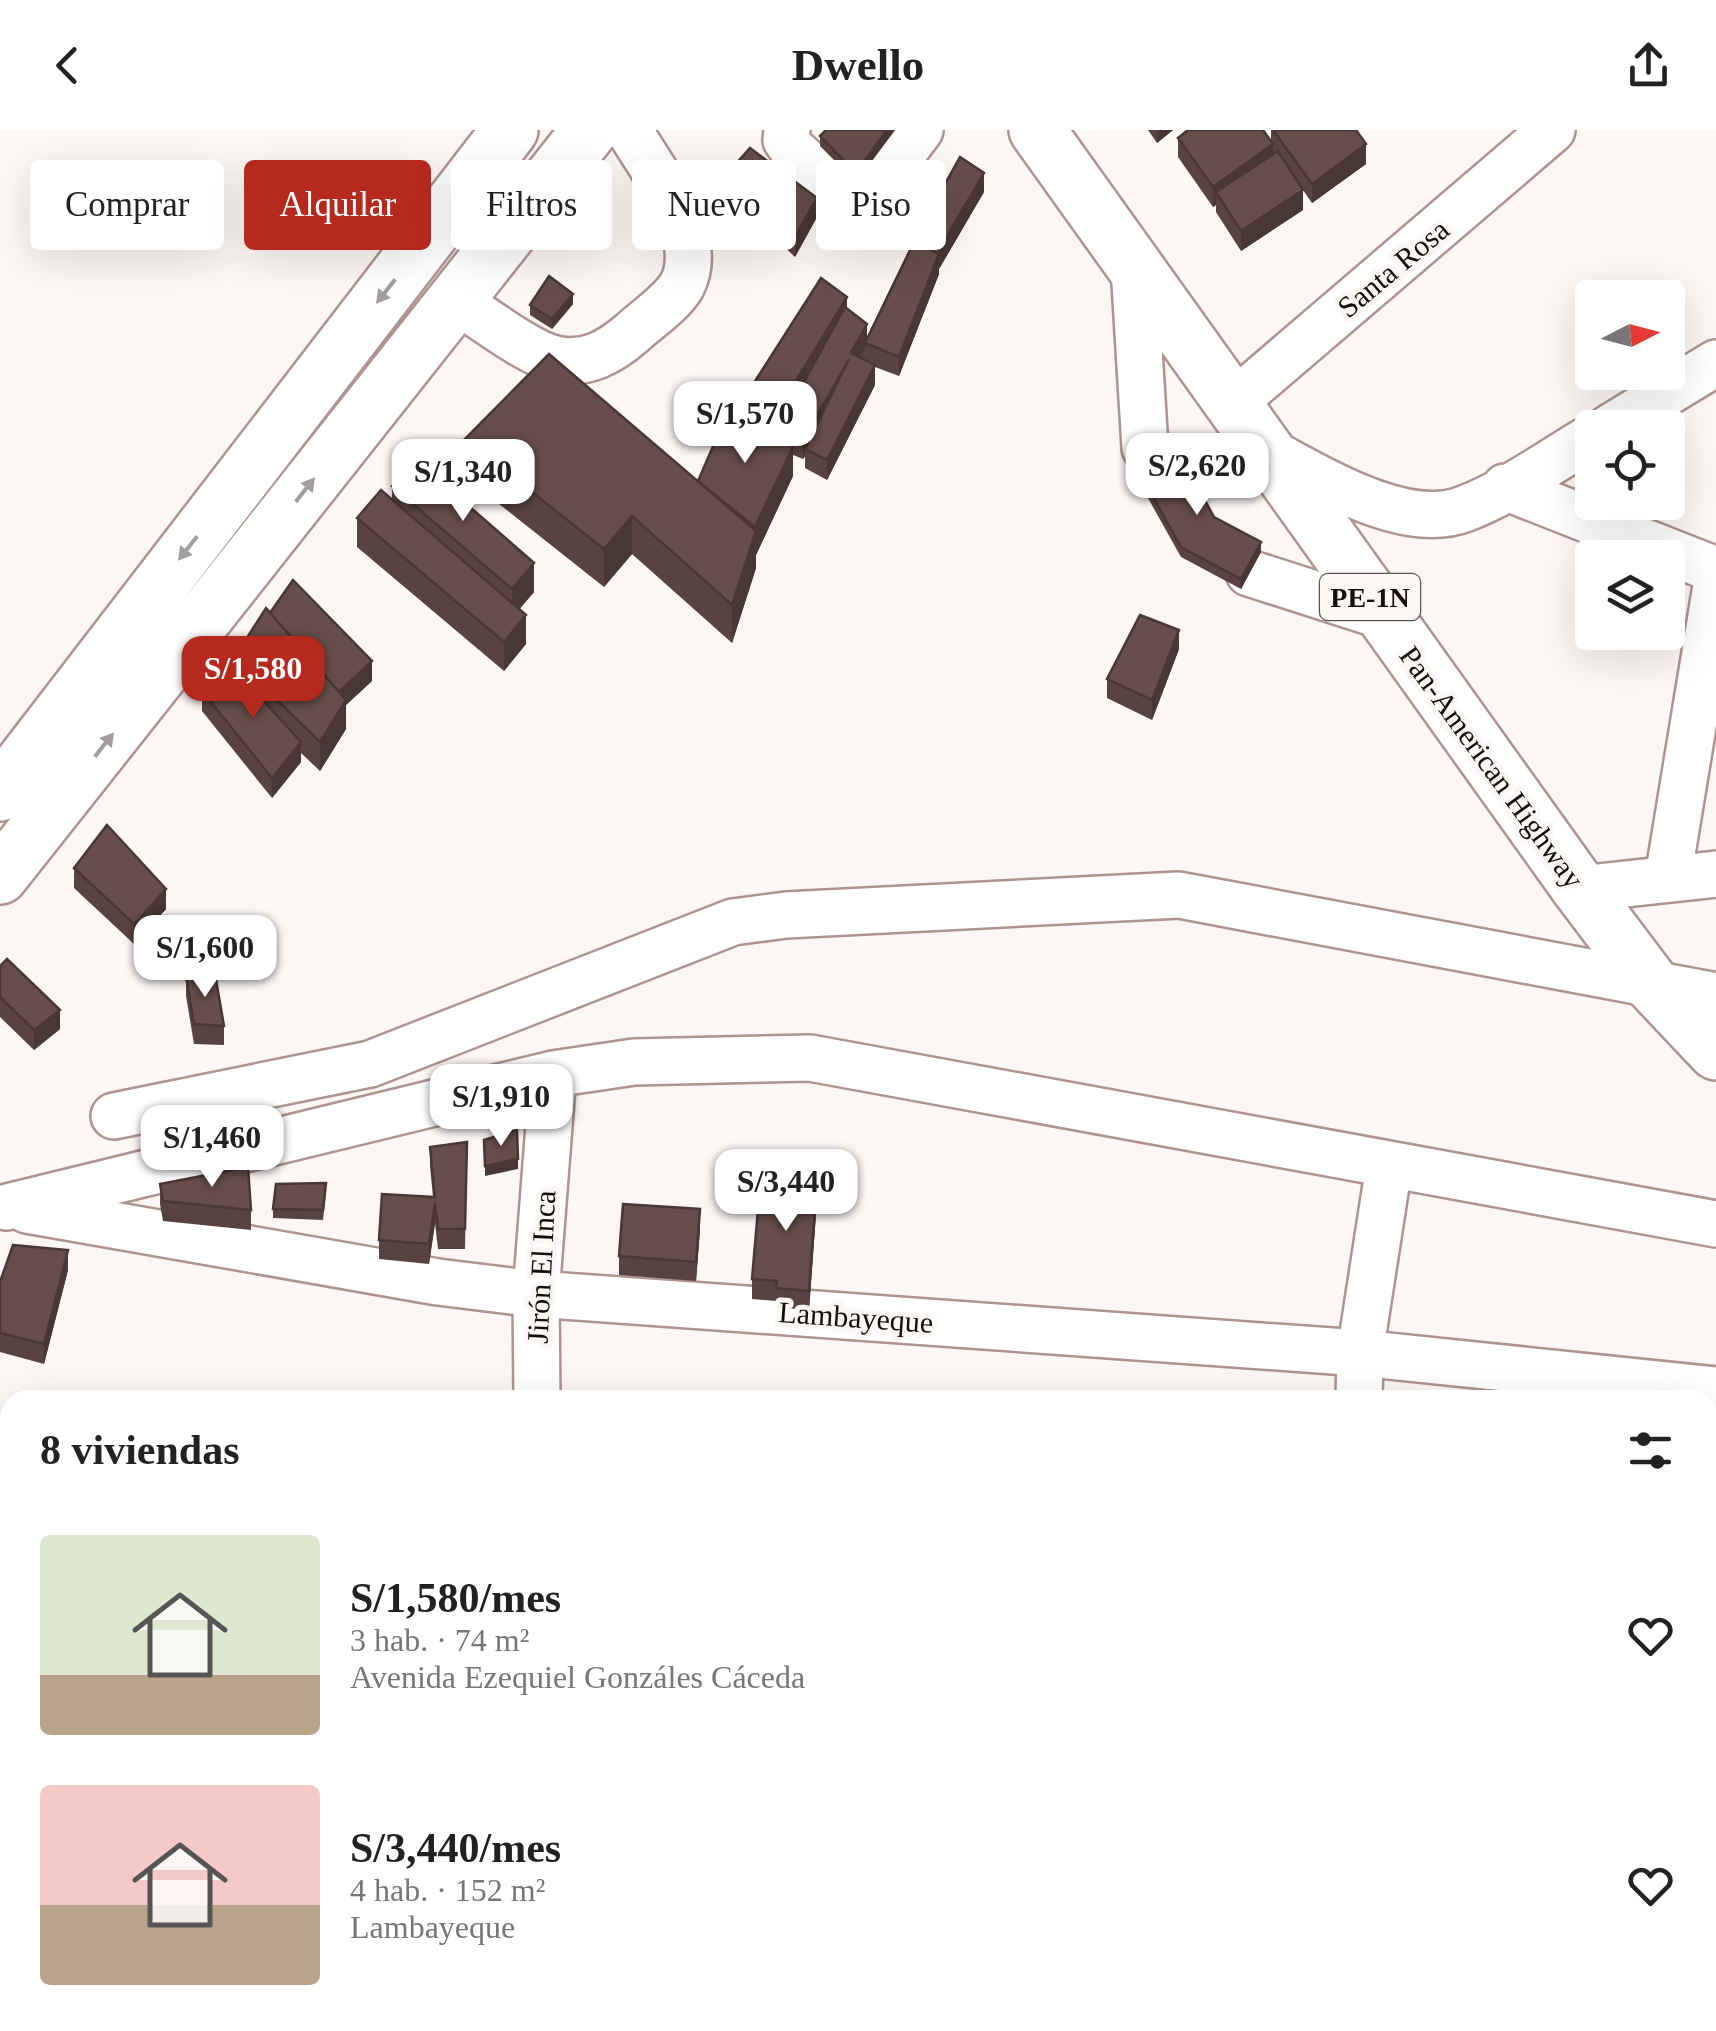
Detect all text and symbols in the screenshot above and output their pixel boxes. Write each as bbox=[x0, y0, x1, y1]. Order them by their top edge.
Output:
icon: back bbox=[40, 38, 95, 93]
icon: share bbox=[1621, 38, 1676, 93]
text: Dwello bbox=[792, 40, 924, 90]
chip: Comprar bbox=[30, 160, 224, 250]
chip: Alquilar bbox=[244, 160, 431, 250]
chip: Filtros bbox=[451, 160, 612, 250]
chip: Nuevo bbox=[632, 160, 796, 250]
chip: Piso bbox=[816, 160, 946, 250]
street label: Santa Rosa bbox=[1331, 212, 1455, 324]
one-way arrow bbox=[377, 278, 397, 304]
north arrow bbox=[1575, 280, 1685, 390]
map controls bbox=[1575, 280, 1685, 650]
pin: S/1,570 bbox=[653, 381, 837, 466]
text: S/1,570 bbox=[696, 395, 794, 431]
button: locate bbox=[1575, 410, 1685, 520]
pin: S/2,620 bbox=[1105, 433, 1289, 518]
pin: S/1,340 bbox=[371, 439, 555, 524]
text: S/2,620 bbox=[1148, 447, 1246, 483]
text: S/1,340 bbox=[414, 453, 512, 489]
one-way arrow bbox=[295, 477, 315, 503]
one-way arrow bbox=[179, 535, 199, 561]
button: layers bbox=[1575, 540, 1685, 650]
road number: PE-1N bbox=[1320, 574, 1420, 620]
pin: S/1,580 bbox=[161, 636, 345, 721]
street label: Pan-American Highway bbox=[1393, 640, 1591, 894]
text: S/1,580 bbox=[204, 650, 302, 686]
one-way arrow bbox=[93, 732, 114, 758]
pin: S/1,600 bbox=[113, 915, 297, 1000]
text: S/1,600 bbox=[156, 929, 254, 965]
pin: S/1,910 bbox=[409, 1064, 593, 1149]
text: S/1,910 bbox=[452, 1078, 550, 1114]
pin: S/1,460 bbox=[120, 1105, 304, 1190]
text: S/1,460 bbox=[163, 1119, 261, 1155]
pin: S/3,440 bbox=[694, 1149, 878, 1234]
text: S/3,440 bbox=[737, 1163, 835, 1199]
street label: Jirón El Inca bbox=[521, 1190, 561, 1344]
street label: Lambayeque bbox=[778, 1295, 934, 1339]
icon: filters bbox=[1623, 1423, 1678, 1478]
text: 8 viviendas bbox=[40, 1427, 240, 1473]
icon: home bbox=[120, 1575, 240, 1695]
text: S/1,580/mes bbox=[350, 1575, 561, 1621]
icon: heart bbox=[1623, 1608, 1678, 1663]
text: 3 hab. · 74 m² bbox=[350, 1622, 529, 1658]
text: Avenida Ezequiel Gonzáles Cáceda bbox=[350, 1659, 805, 1695]
icon: home bbox=[120, 1825, 240, 1945]
text: S/3,440/mes bbox=[350, 1825, 561, 1871]
icon: heart bbox=[1623, 1858, 1678, 1913]
text: 4 hab. · 152 m² bbox=[350, 1872, 545, 1908]
text: Lambayeque bbox=[350, 1909, 515, 1945]

